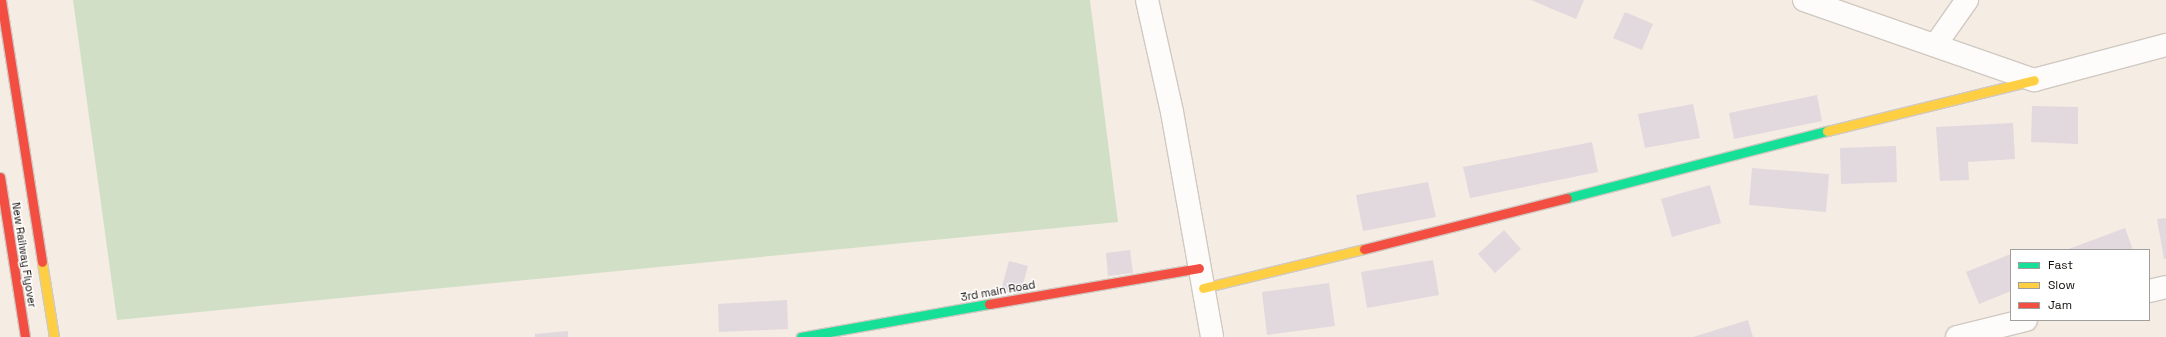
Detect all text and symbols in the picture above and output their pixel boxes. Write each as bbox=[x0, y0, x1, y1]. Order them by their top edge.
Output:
street label: New Railway Flyover bbox=[9, 201, 39, 309]
legend bbox=[2010, 249, 2150, 321]
text: Fast bbox=[2048, 257, 2073, 273]
text: Slow bbox=[2048, 277, 2075, 293]
street label: 3rd main Road bbox=[960, 278, 1036, 304]
text: Jam bbox=[2048, 297, 2072, 313]

